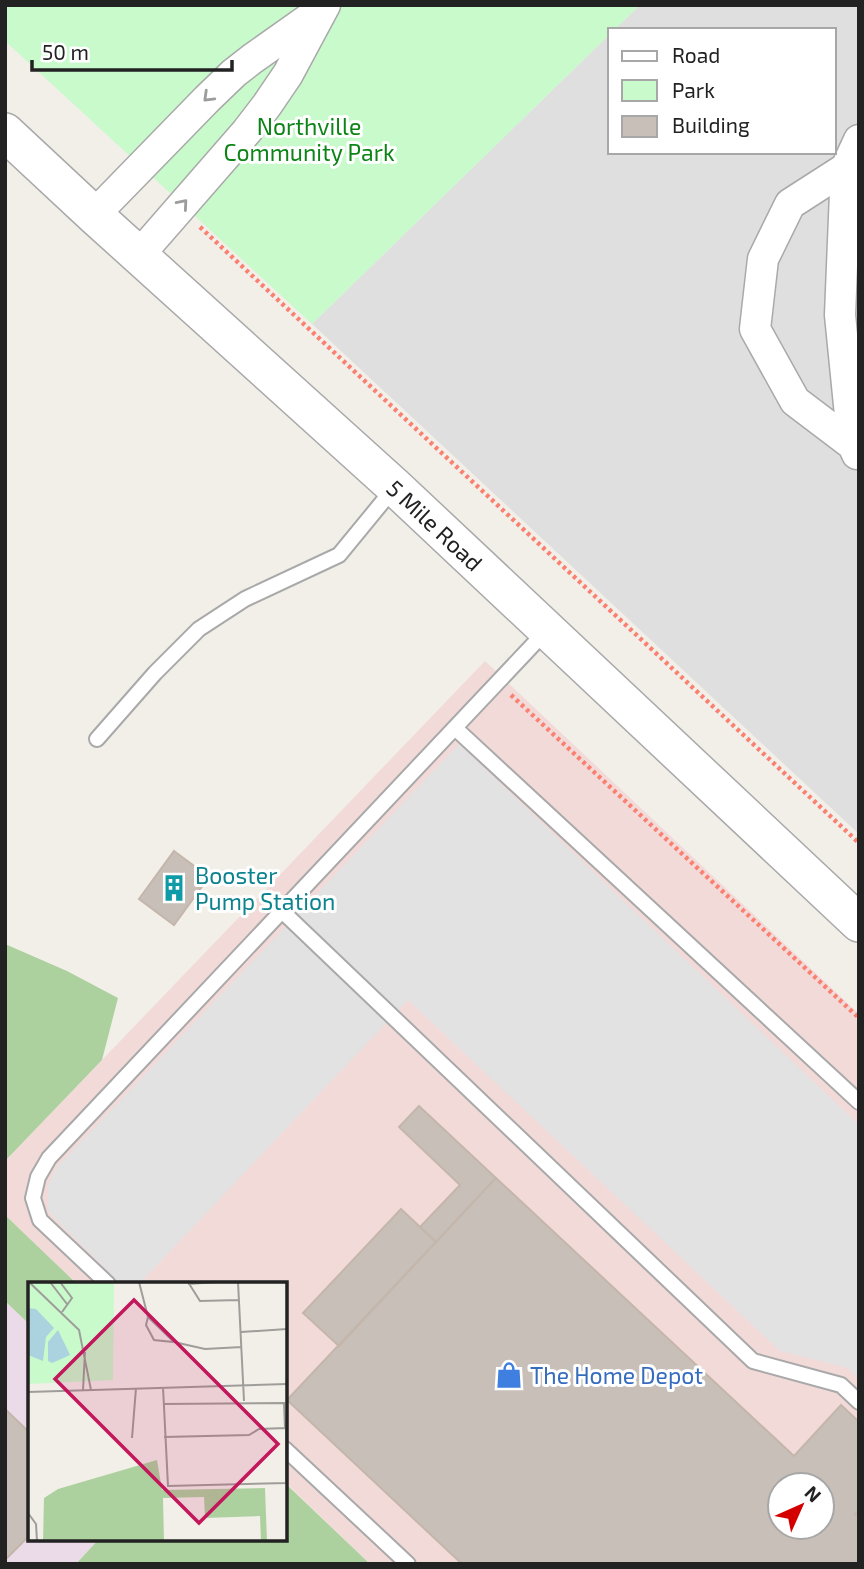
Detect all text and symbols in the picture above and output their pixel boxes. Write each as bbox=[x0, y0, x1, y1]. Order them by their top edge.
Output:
scale bar bbox=[32, 28, 231, 72]
legend bbox=[608, 28, 836, 154]
text: 50 m bbox=[42, 39, 89, 64]
text: Road bbox=[672, 42, 720, 67]
text: Park bbox=[672, 77, 715, 102]
one-way arrow bbox=[204, 89, 217, 102]
park label: Northville Community Park bbox=[223, 112, 395, 166]
text: Building bbox=[672, 112, 750, 137]
one-way arrow bbox=[175, 199, 188, 212]
street label: 5 Mile Road bbox=[381, 474, 489, 576]
place label: Booster Pump Station bbox=[195, 861, 335, 915]
building icon: Booster Pump Station bbox=[159, 873, 189, 903]
inset map bbox=[28, 1282, 287, 1541]
shop icon: The Home Depot bbox=[494, 1360, 524, 1390]
place label: The Home Depot bbox=[530, 1361, 703, 1389]
north arrow bbox=[766, 1471, 836, 1541]
text: N bbox=[800, 1481, 826, 1507]

